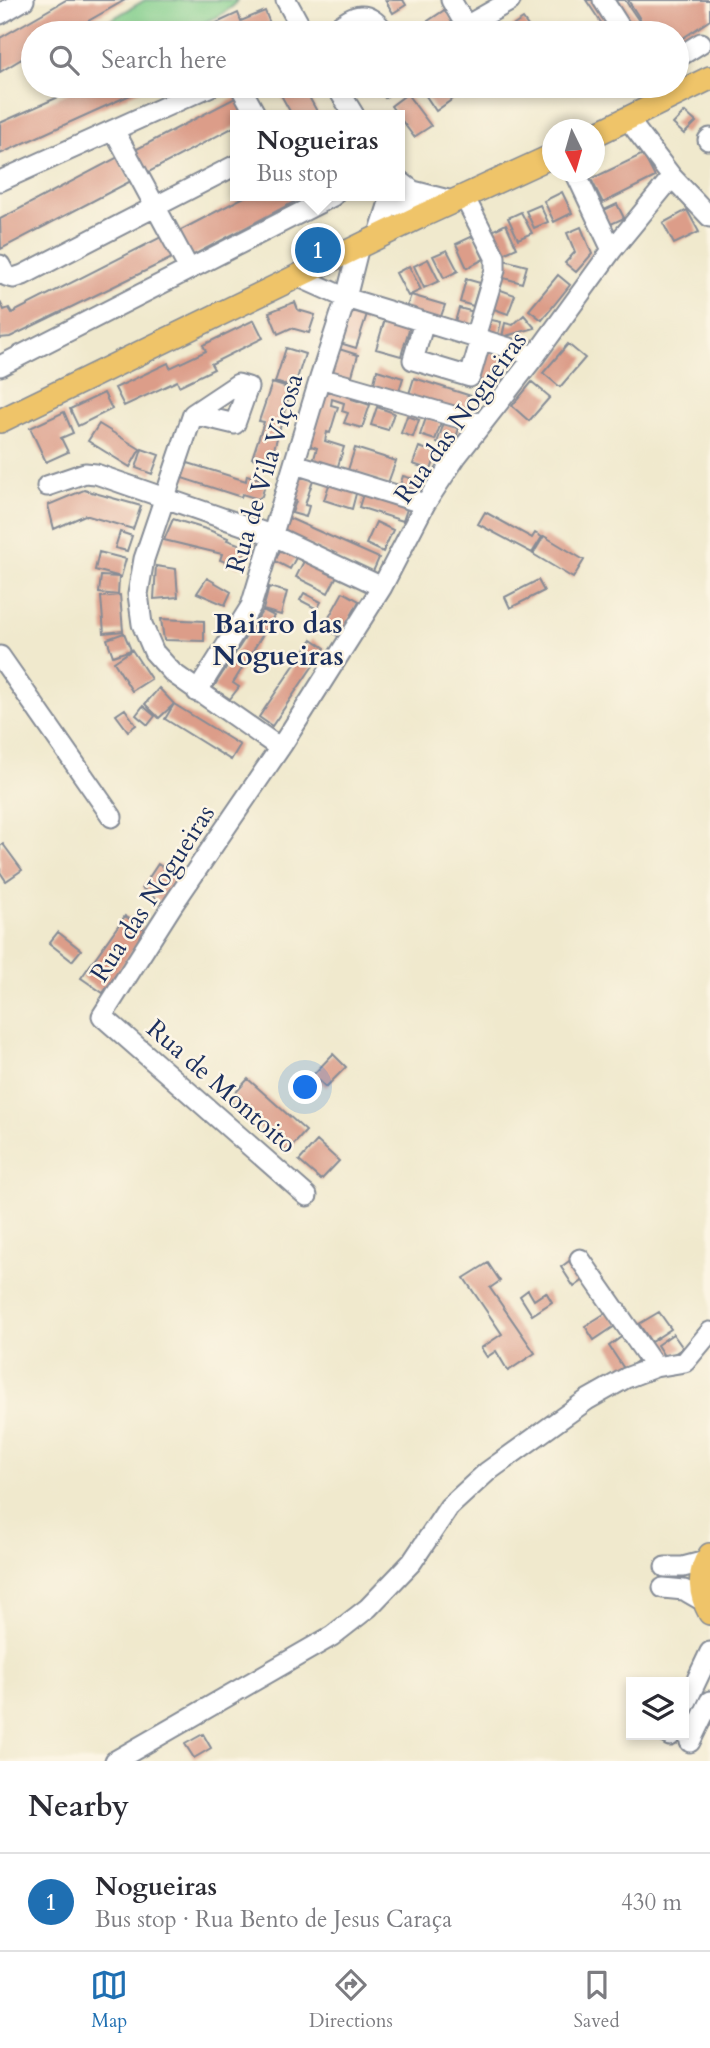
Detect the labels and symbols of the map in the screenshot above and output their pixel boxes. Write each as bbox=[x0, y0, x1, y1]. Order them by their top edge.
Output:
north arrow bbox=[542, 119, 605, 182]
pin: 1 bbox=[295, 224, 341, 276]
street label: Rua das Nogueiras bbox=[386, 324, 535, 510]
street label: Rua de Vila Viçosa bbox=[218, 369, 311, 577]
district label: Bairro das Nogueiras bbox=[212, 605, 344, 675]
street label: Rua das Nogueiras bbox=[82, 798, 223, 989]
street label: Rua de Montoito bbox=[139, 1011, 304, 1161]
your location bbox=[288, 1070, 322, 1104]

